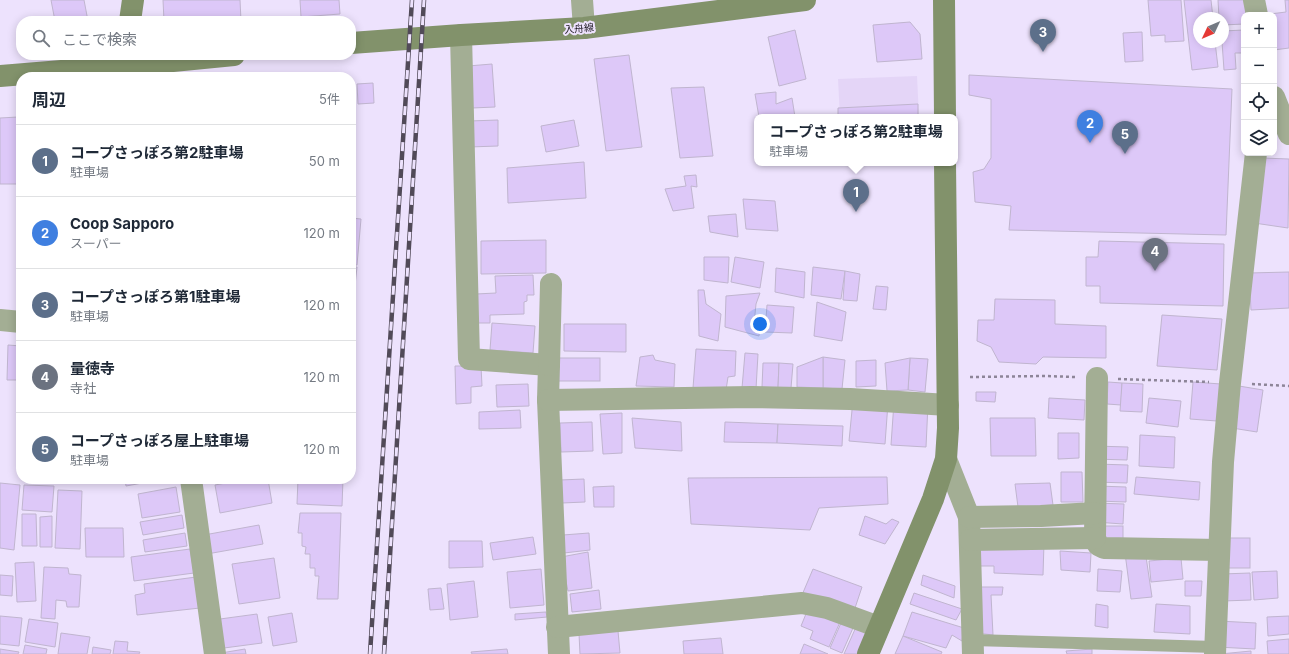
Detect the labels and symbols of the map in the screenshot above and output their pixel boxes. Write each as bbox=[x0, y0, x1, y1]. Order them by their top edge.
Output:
north arrow bbox=[1193, 12, 1229, 48]
pin: 3 bbox=[1030, 19, 1056, 52]
street label: 入舟線 bbox=[564, 21, 594, 35]
pin: 2 bbox=[1077, 110, 1103, 143]
pin: 5 bbox=[1112, 121, 1138, 154]
pin: 1 bbox=[843, 179, 869, 212]
pin: 4 bbox=[1142, 238, 1168, 271]
your location bbox=[750, 314, 770, 334]

